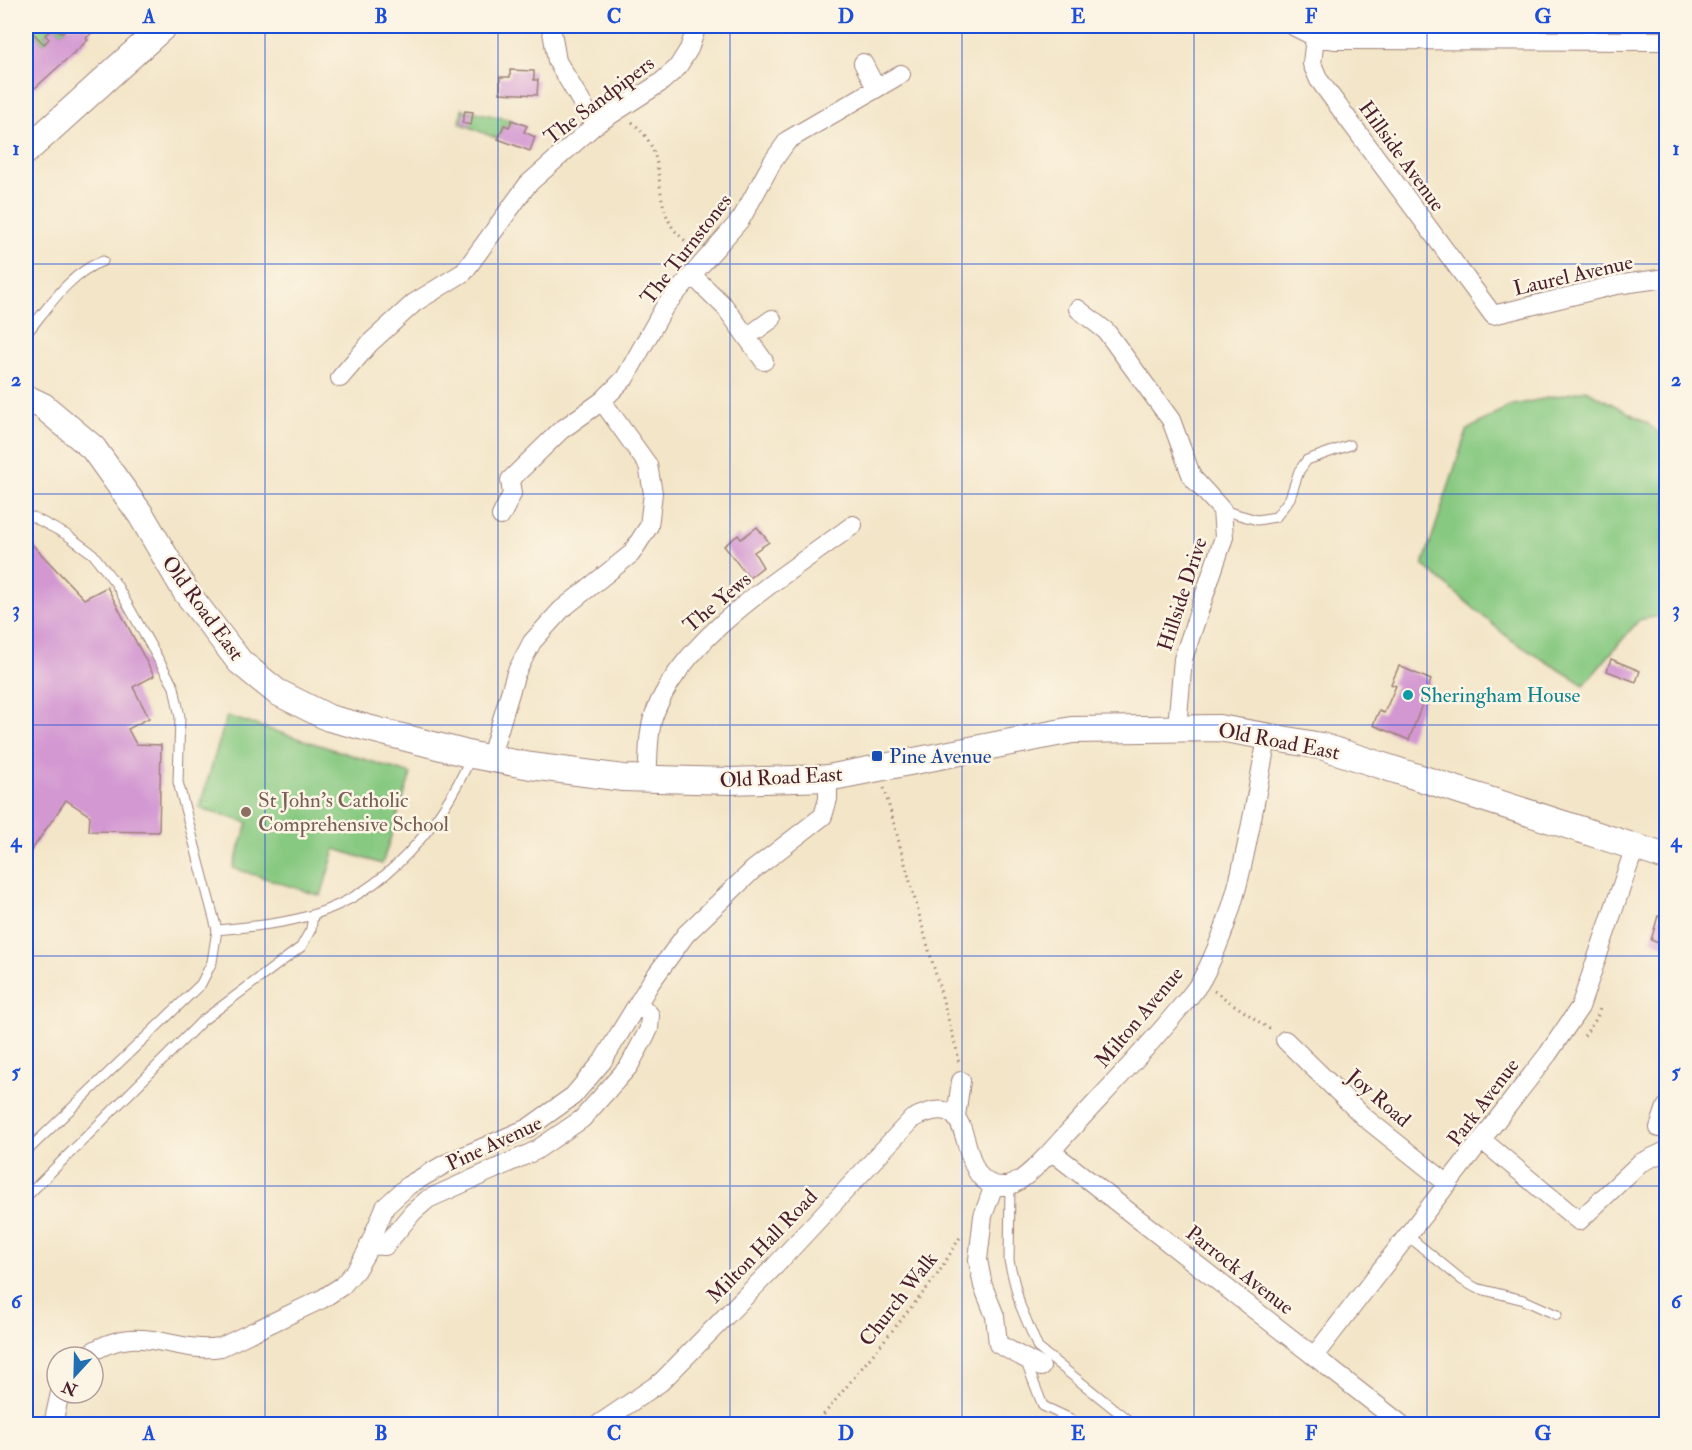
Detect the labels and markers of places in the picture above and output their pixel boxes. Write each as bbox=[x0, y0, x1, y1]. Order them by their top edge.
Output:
place label: Sheringham House bbox=[1420, 682, 1581, 709]
marker: Sheringham House bbox=[1401, 688, 1415, 702]
place label: Pine Avenue bbox=[889, 743, 992, 770]
marker: Pine Avenue bbox=[870, 749, 884, 763]
place label: St John's Catholic Comprehensive School bbox=[258, 787, 449, 838]
marker: St John's Catholic Comprehensive School bbox=[239, 805, 253, 819]

